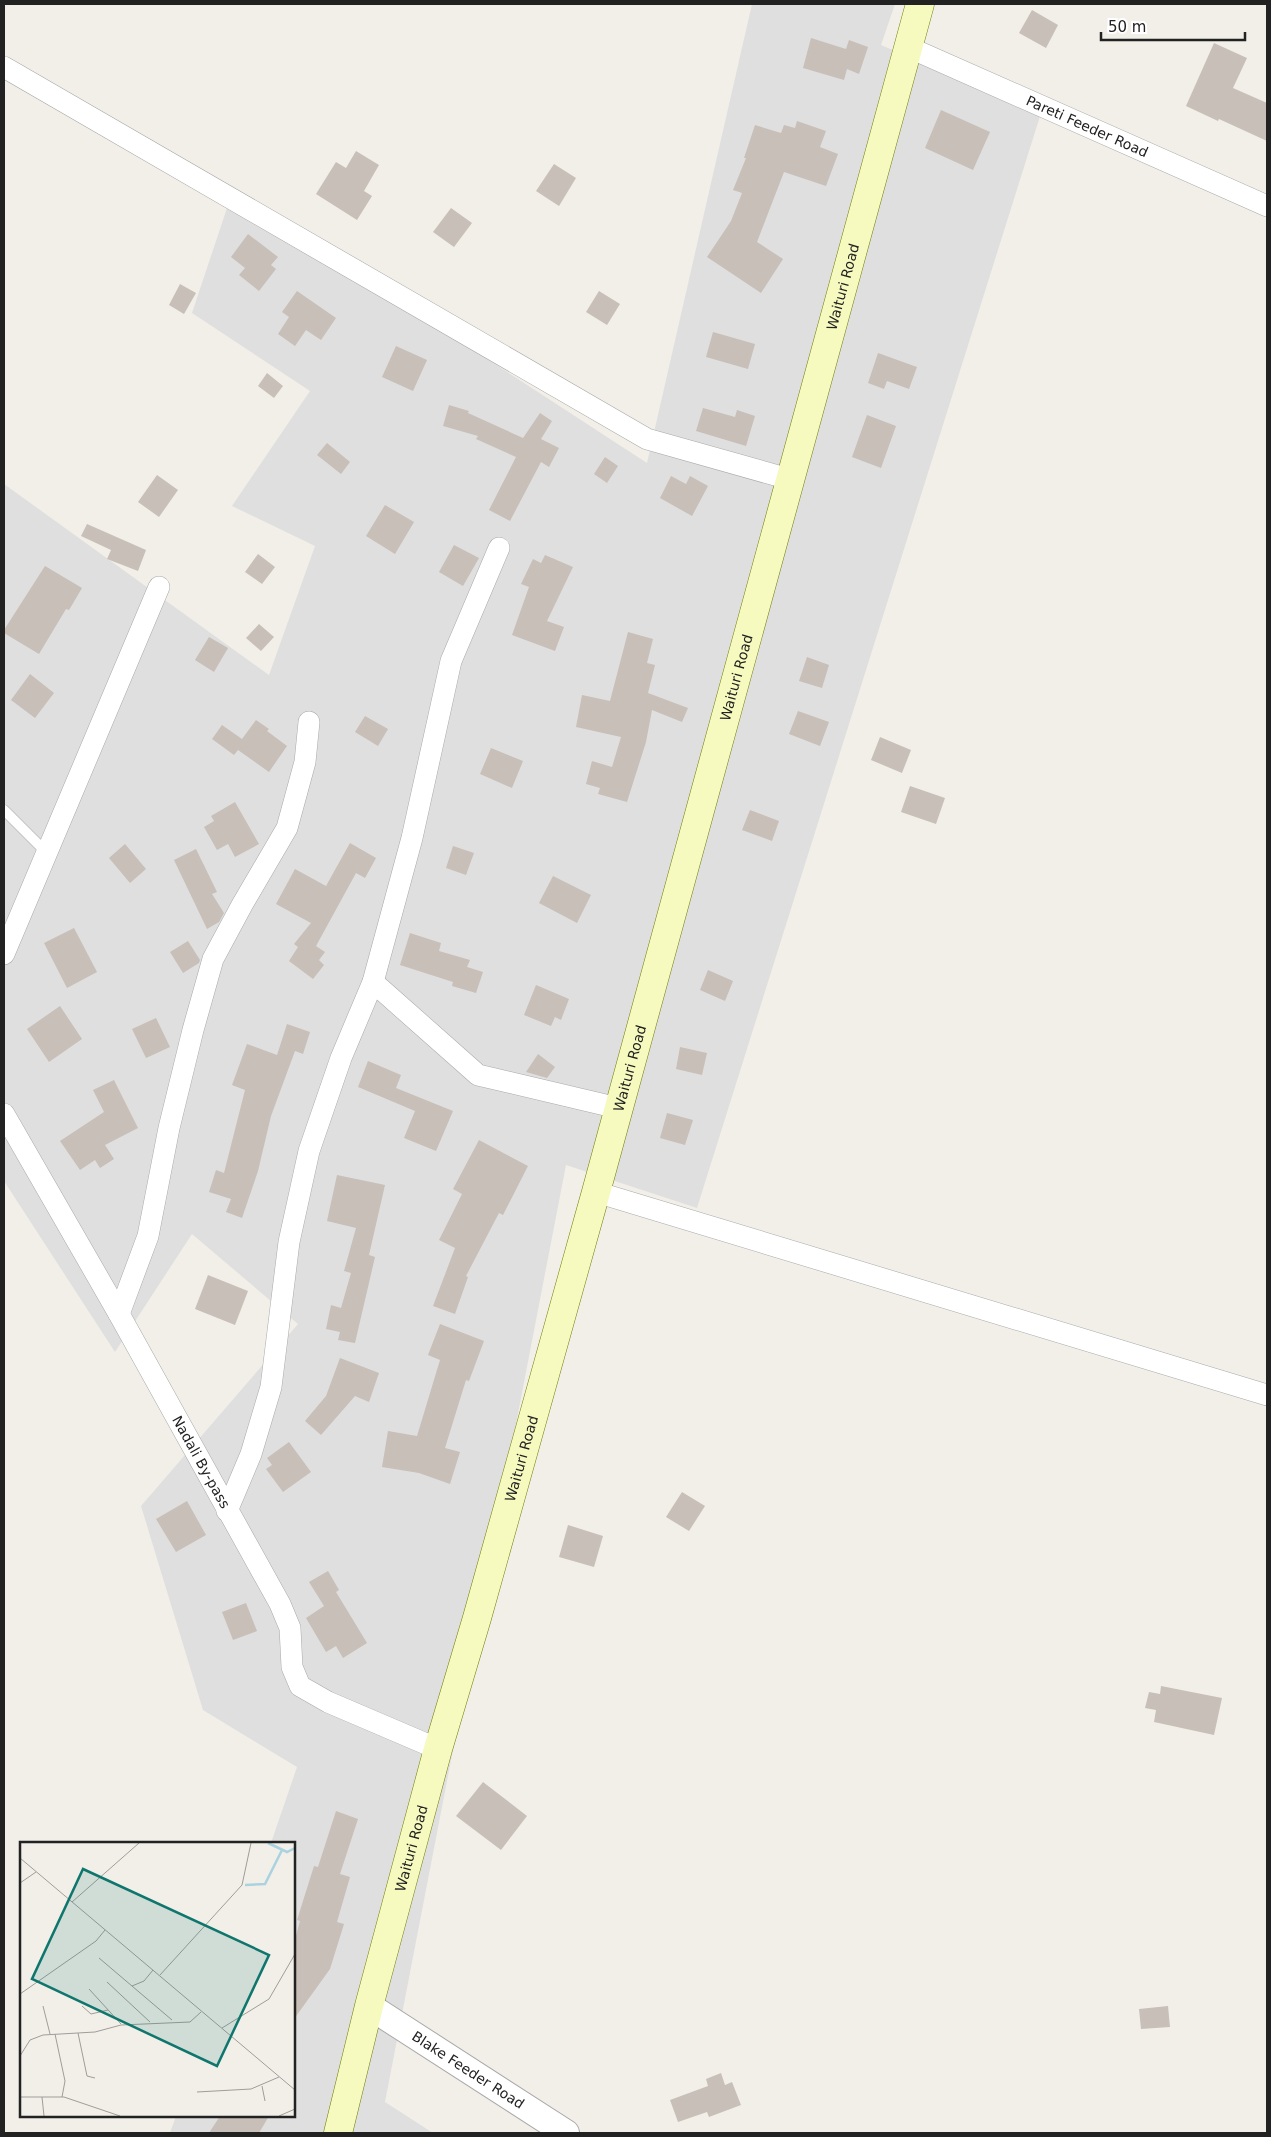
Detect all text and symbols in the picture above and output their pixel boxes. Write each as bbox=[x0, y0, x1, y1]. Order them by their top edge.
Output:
scale bar bbox=[1101, 10, 1245, 42]
text: 50 m bbox=[1108, 18, 1146, 36]
street label: Pareti Feeder Road bbox=[1024, 92, 1151, 160]
street label: Waituri Road bbox=[823, 242, 862, 332]
street label: Waituri Road bbox=[717, 633, 756, 723]
street label: Waituri Road bbox=[610, 1023, 649, 1113]
street label: Nadali By-pass bbox=[169, 1413, 233, 1511]
street label: Waituri Road bbox=[502, 1414, 541, 1504]
street label: Waituri Road bbox=[392, 1803, 431, 1893]
inset map bbox=[20, 1842, 295, 2117]
street label: Blake Feeder Road bbox=[409, 2028, 527, 2112]

